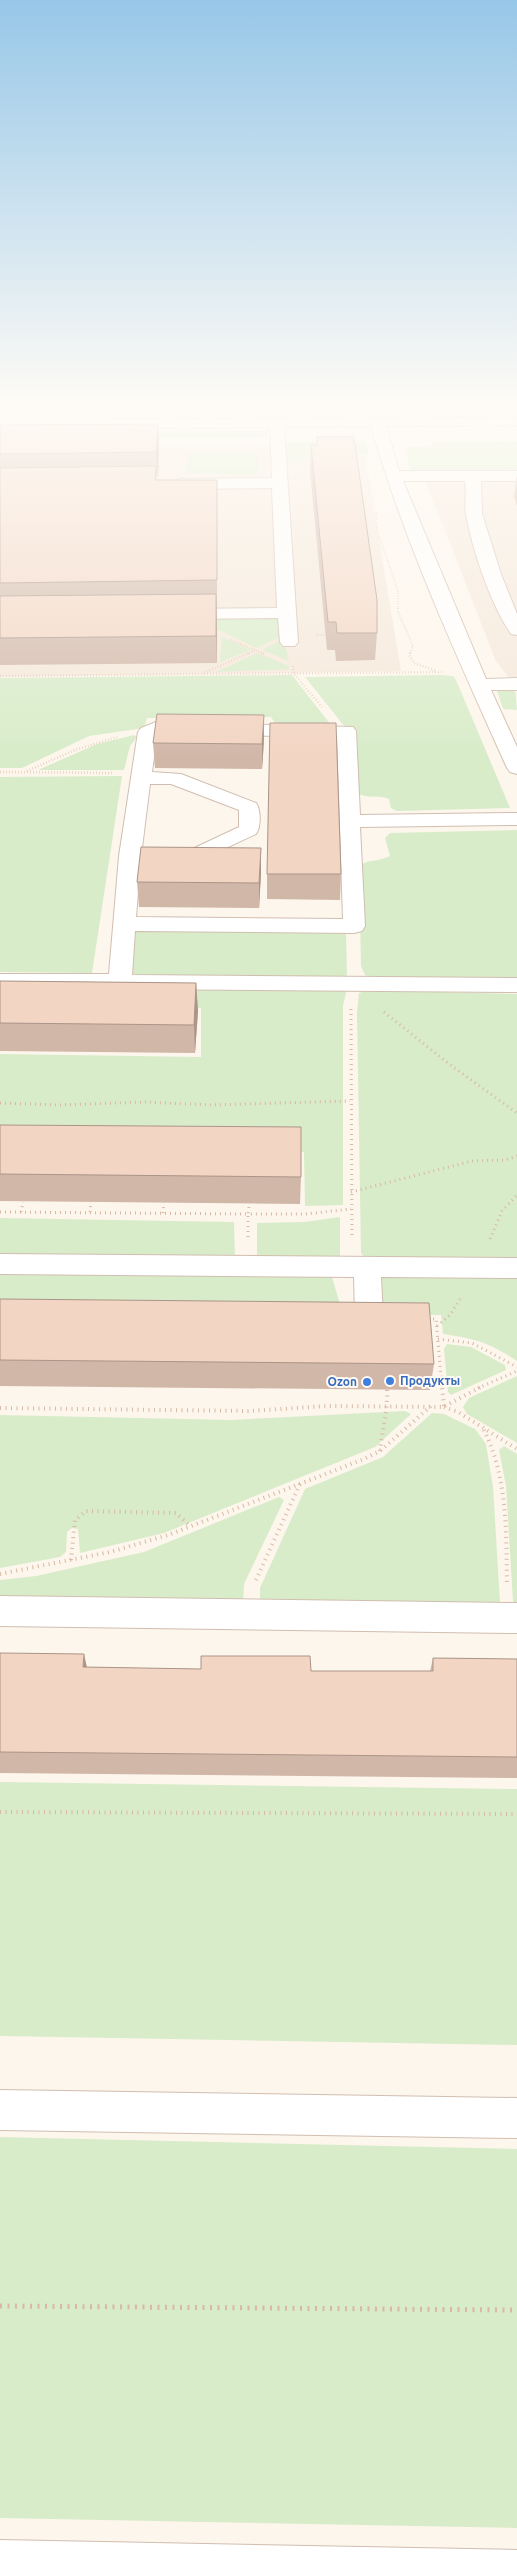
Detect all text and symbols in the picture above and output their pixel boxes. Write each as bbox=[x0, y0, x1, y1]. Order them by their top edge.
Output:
place label: Продукты bbox=[400, 1374, 460, 1387]
place label: Ozon bbox=[328, 1375, 357, 1388]
marker: Продукты bbox=[384, 1375, 396, 1387]
marker: Ozon bbox=[361, 1376, 373, 1388]

